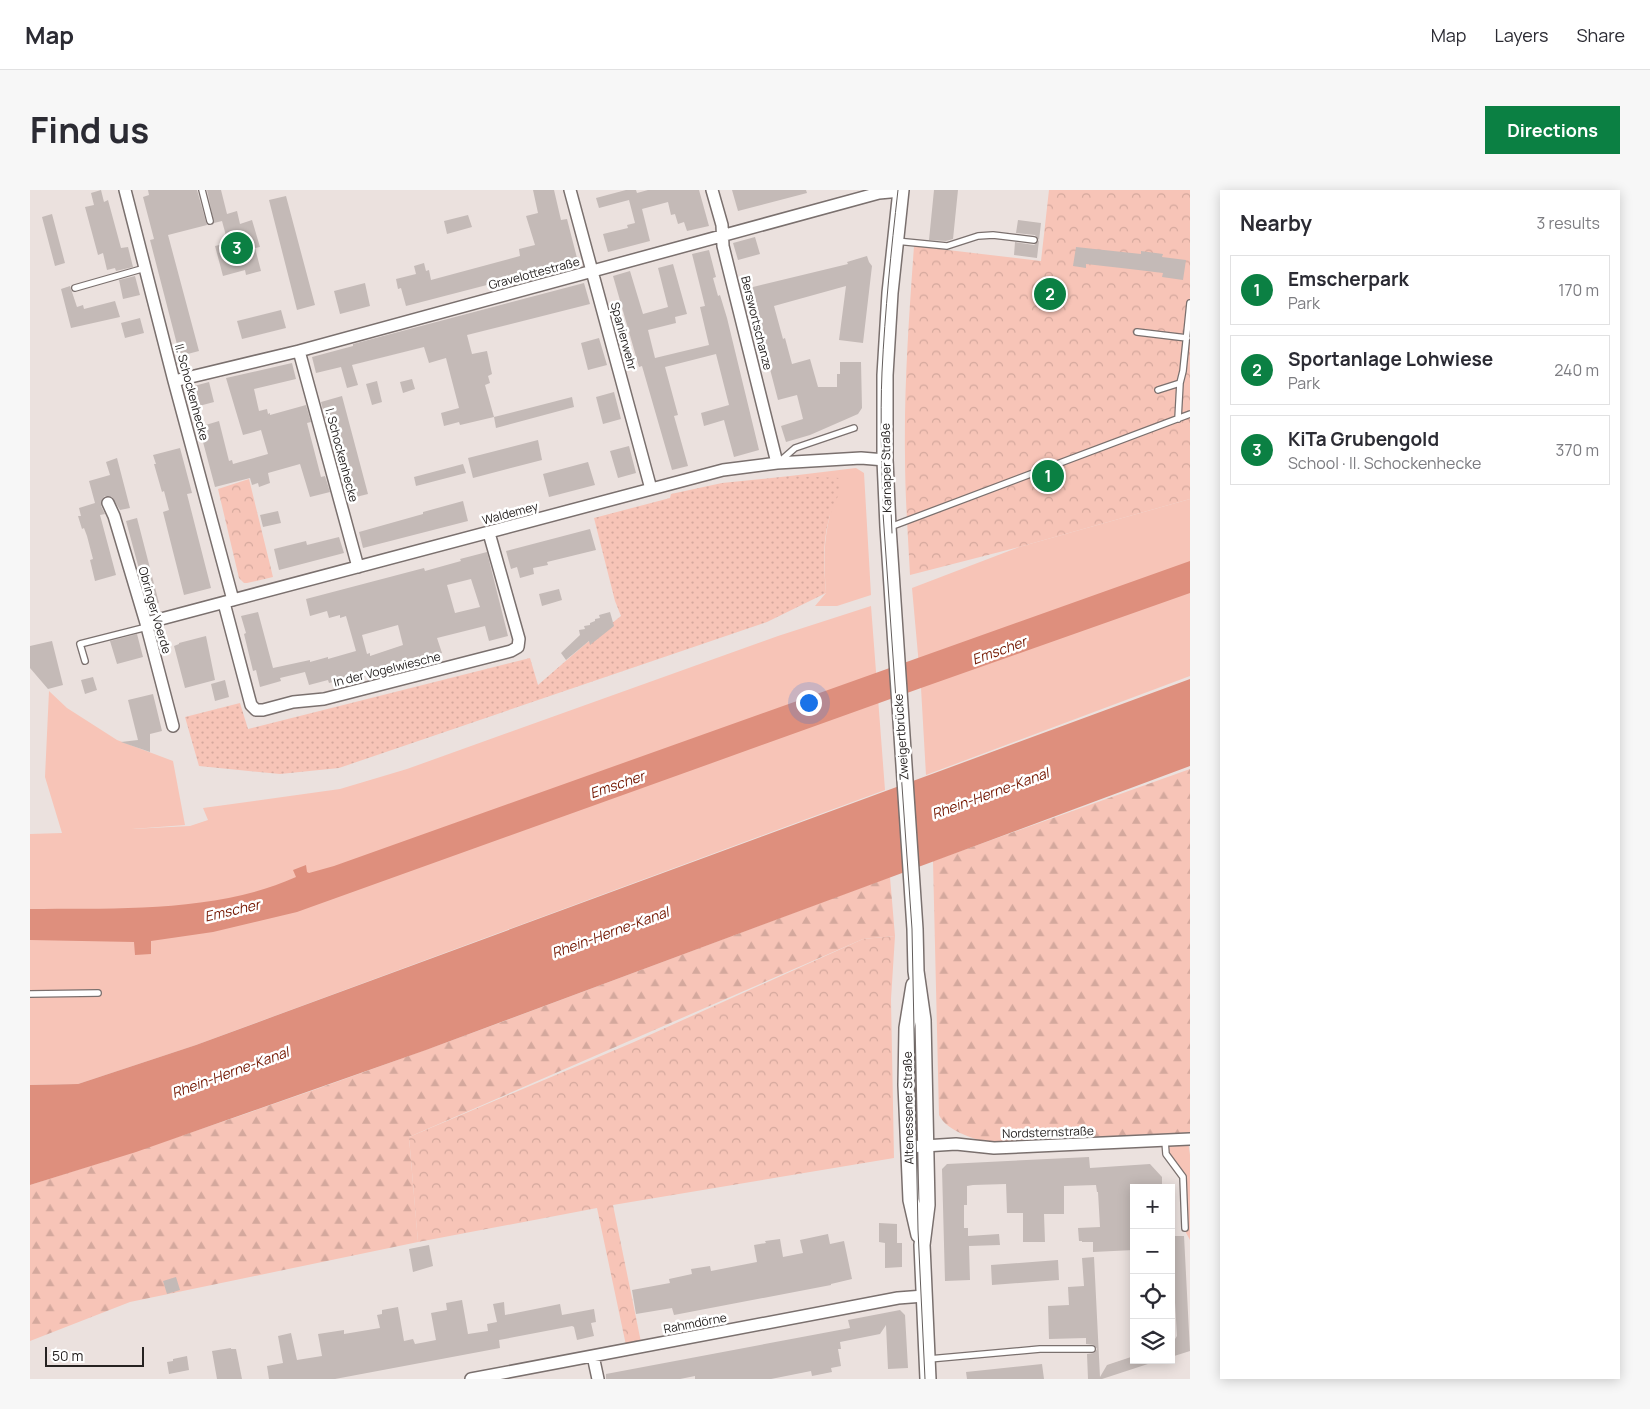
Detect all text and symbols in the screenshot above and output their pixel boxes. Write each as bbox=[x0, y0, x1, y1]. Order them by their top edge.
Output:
text: Map bbox=[25, 18, 74, 51]
text: Map bbox=[1431, 23, 1466, 47]
text: Layers bbox=[1494, 23, 1548, 47]
text: Share bbox=[1576, 23, 1625, 47]
text: Find us bbox=[30, 106, 149, 154]
button: Directions bbox=[1485, 106, 1620, 154]
text: Nearby bbox=[1240, 209, 1312, 237]
text: 3 results bbox=[1537, 212, 1600, 234]
pin: 3 bbox=[221, 229, 253, 267]
street label: Gravelottestraße bbox=[487, 253, 581, 293]
text: Emscherpark bbox=[1288, 266, 1409, 292]
street label: Berswortschanze bbox=[737, 274, 777, 372]
pin: 2 bbox=[1034, 275, 1066, 313]
text: 1 bbox=[1253, 279, 1261, 301]
text: 170 m bbox=[1558, 279, 1599, 301]
text: Park bbox=[1288, 292, 1320, 314]
street label: Spanierwehr bbox=[607, 300, 641, 373]
street label: II. Schockenhecke bbox=[171, 342, 213, 442]
text: Sportanlage Lohwiese bbox=[1288, 346, 1493, 372]
text: 2 bbox=[1252, 359, 1262, 381]
text: 240 m bbox=[1554, 359, 1599, 381]
text: Park bbox=[1288, 372, 1320, 394]
street label: I. Schockenhecke bbox=[321, 406, 363, 504]
street label: Karnaper Straße bbox=[877, 423, 895, 513]
text: KiTa Grubengold bbox=[1288, 426, 1439, 452]
text: 3 bbox=[1252, 439, 1262, 461]
text: 370 m bbox=[1556, 439, 1599, 461]
text: School · II. Schockenhecke bbox=[1288, 452, 1481, 474]
pin: 1 bbox=[1032, 457, 1064, 495]
street label: Waldemey bbox=[480, 497, 541, 529]
street label: Obringer Voerde bbox=[134, 564, 176, 656]
water label: Emscher bbox=[969, 631, 1031, 669]
street label: In der Vogelwiesche bbox=[332, 647, 442, 691]
your location bbox=[796, 690, 822, 716]
street label: Zweigertbrücke bbox=[889, 693, 913, 781]
water label: Rhein-Herne-Kanal bbox=[929, 762, 1053, 823]
water label: Emscher bbox=[587, 765, 649, 802]
water label: Emscher bbox=[202, 894, 264, 926]
water label: Rhein-Herne-Kanal bbox=[549, 901, 673, 962]
water label: Rhein-Herne-Kanal bbox=[169, 1041, 293, 1102]
street label: Altenessener Straße bbox=[899, 1051, 917, 1165]
street label: Nordsternstraße bbox=[1002, 1122, 1094, 1142]
map controls bbox=[1130, 1184, 1175, 1364]
button: + bbox=[1130, 1184, 1175, 1229]
button: − bbox=[1130, 1229, 1175, 1274]
button: locate bbox=[1130, 1274, 1175, 1319]
street label: Rahmdörne bbox=[662, 1309, 728, 1337]
button: layers bbox=[1130, 1319, 1175, 1364]
scale bar bbox=[45, 1344, 144, 1367]
text: 50 m bbox=[52, 1346, 83, 1365]

